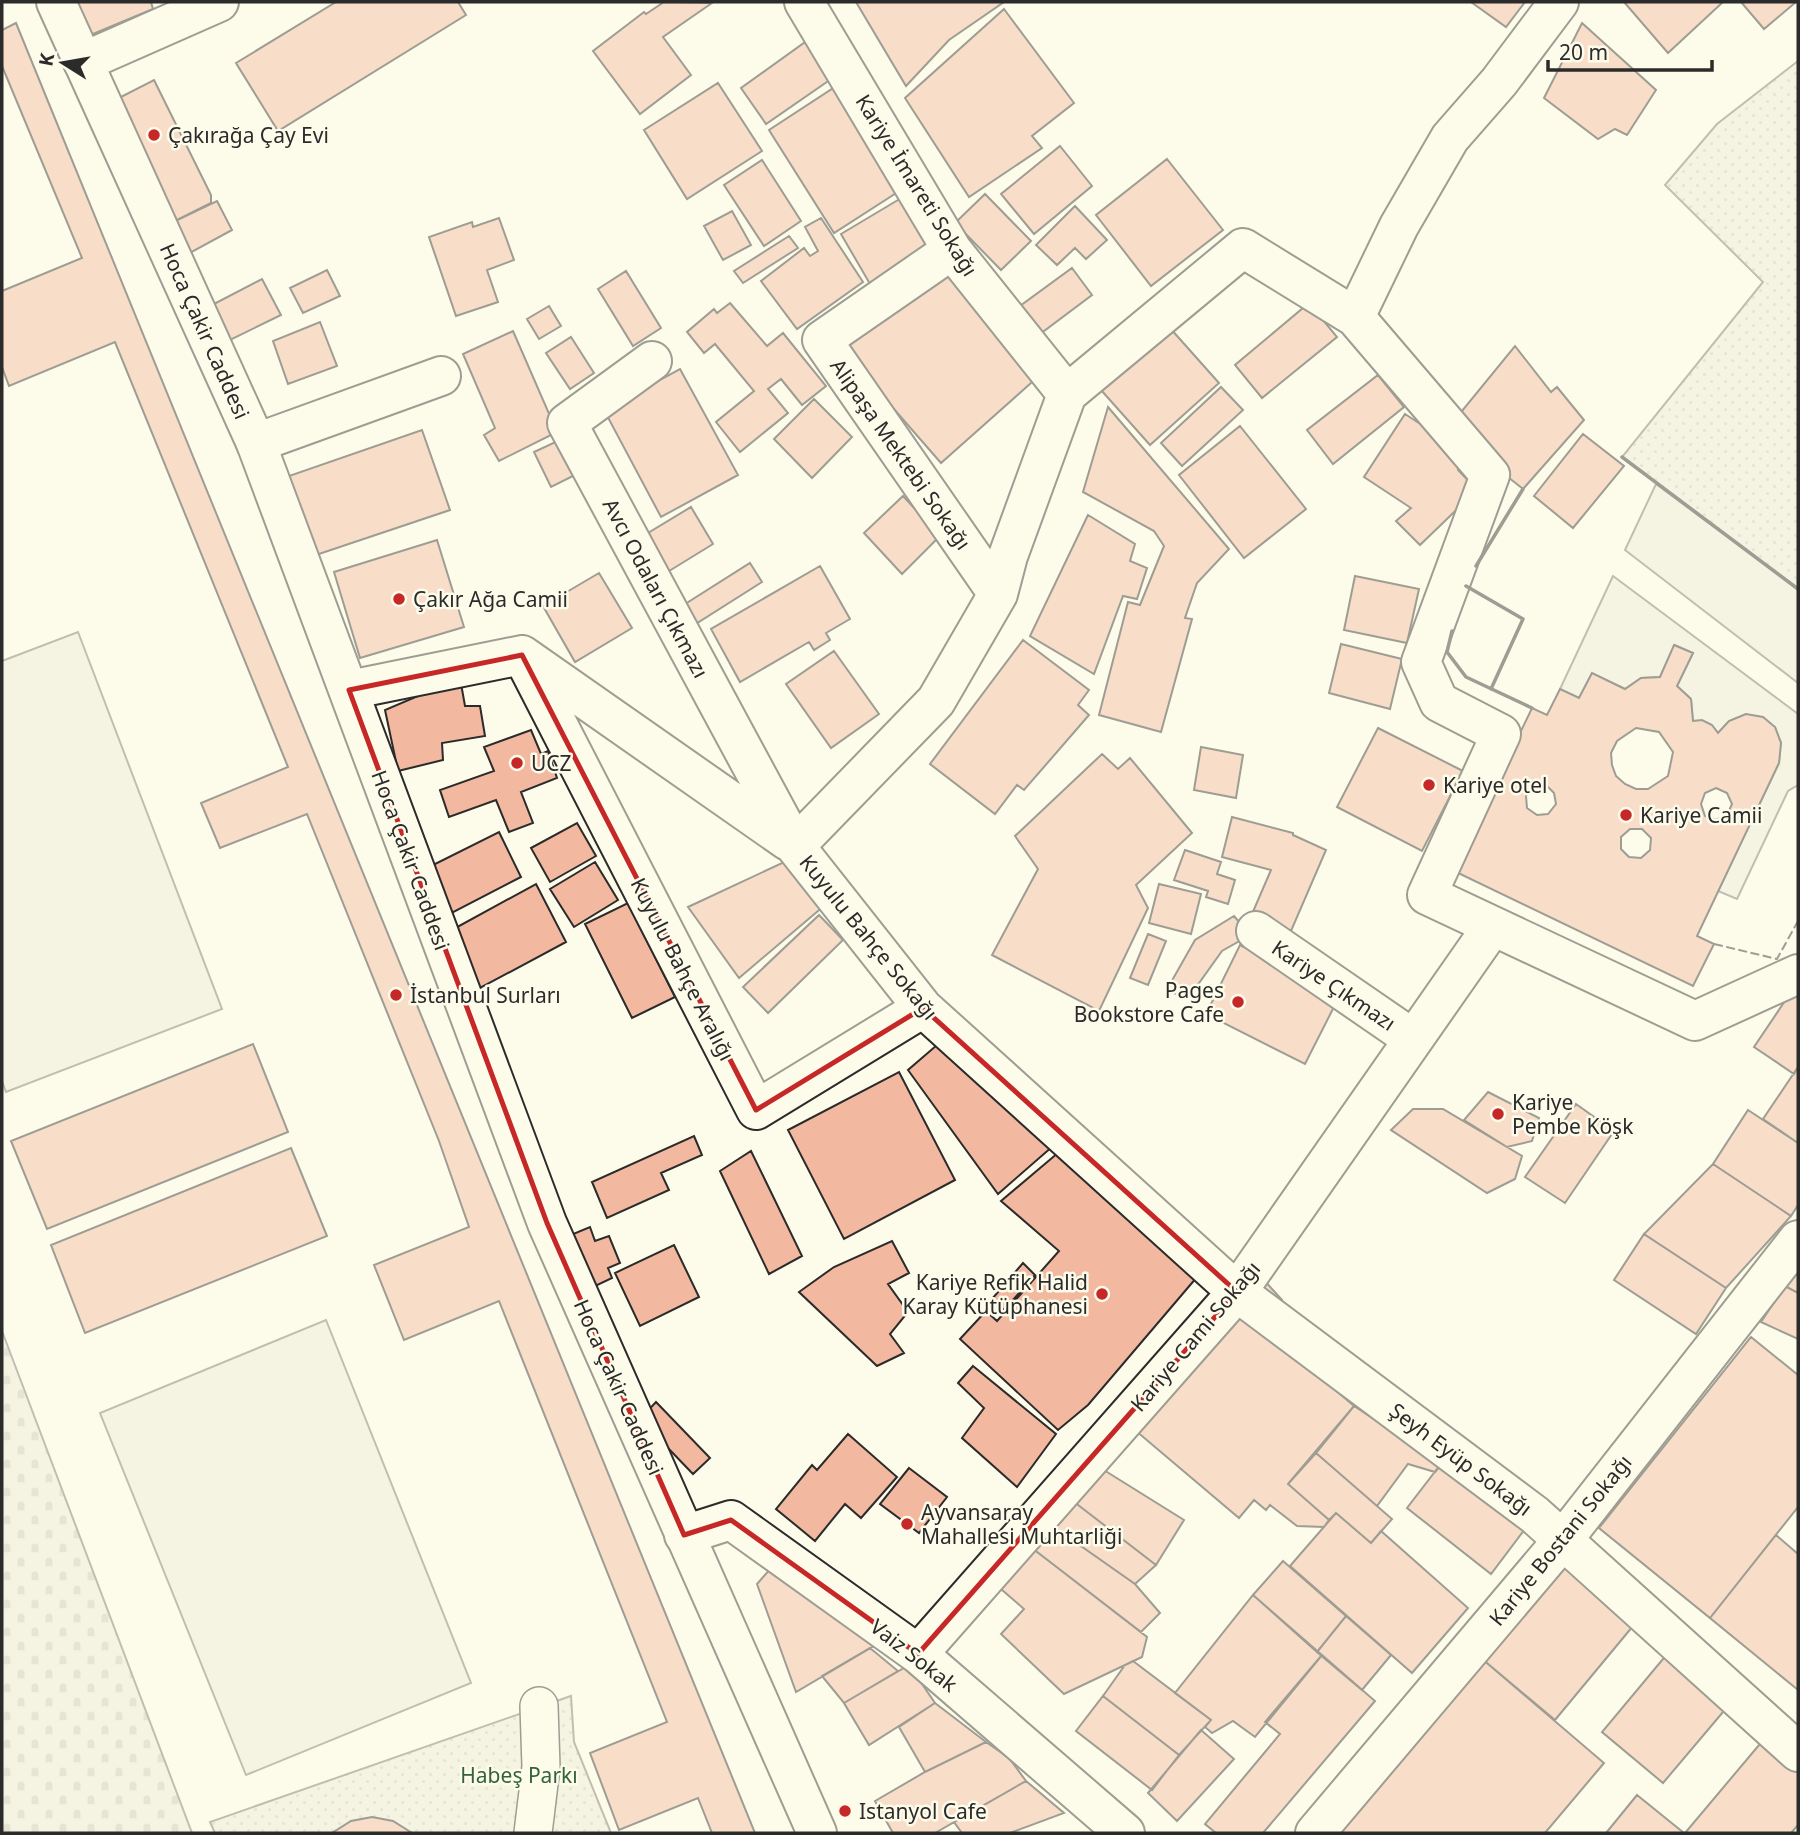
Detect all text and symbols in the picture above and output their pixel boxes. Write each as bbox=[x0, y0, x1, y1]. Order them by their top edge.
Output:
north arrow bbox=[28, 28, 98, 98]
scale bar bbox=[1548, 28, 1713, 72]
text: 20 m bbox=[1559, 38, 1608, 66]
text: K bbox=[32, 51, 60, 68]
street label: Kariye İmareti Sokağı bbox=[850, 89, 984, 281]
place label: Çakırağa Çay Evi bbox=[168, 121, 329, 149]
marker: Çakırağa Çay Evi bbox=[146, 127, 162, 143]
street label: Hoca Çakir Caddesi bbox=[154, 239, 256, 423]
street label: Alipaşa Mektebi Sokağı bbox=[824, 353, 978, 555]
street label: Avcı Odaları Çıkmazı bbox=[597, 493, 715, 683]
place label: Çakır Ağa Camii bbox=[413, 585, 568, 613]
marker: Çakır Ağa Camii bbox=[391, 591, 407, 607]
place label: UCZ bbox=[531, 749, 572, 777]
marker: UCZ bbox=[509, 755, 525, 771]
street label: Hoca Çakir Caddesi bbox=[365, 766, 457, 954]
place label: Kariye otel bbox=[1443, 771, 1547, 799]
marker: Kariye otel bbox=[1421, 777, 1437, 793]
place label: Kariye Camii bbox=[1640, 801, 1762, 829]
marker: Kariye Camii bbox=[1618, 807, 1634, 823]
street label: Kuyulu Bahçe Sokağı bbox=[794, 849, 944, 1025]
street label: Kuyulu Bahçe Aralığı bbox=[625, 873, 741, 1065]
street label: Kariye Çıkmazı bbox=[1267, 933, 1401, 1037]
place label: Pages Bookstore Cafe bbox=[1074, 976, 1224, 1028]
place label: İstanbul Surları bbox=[410, 981, 561, 1009]
marker: İstanbul Surları bbox=[388, 987, 404, 1003]
marker: Pages Bookstore Cafe bbox=[1230, 994, 1246, 1010]
place label: Kariye Pembe Köşk bbox=[1512, 1088, 1634, 1140]
marker: Kariye Pembe Köşk bbox=[1490, 1106, 1506, 1122]
street label: Kariye Cami Sokağı bbox=[1124, 1255, 1266, 1417]
place label: Kariye Refik Halid Karay Kütüphanesi bbox=[903, 1268, 1088, 1320]
marker: Kariye Refik Halid Karay Kütüphanesi bbox=[1094, 1286, 1110, 1302]
street label: Hoca Çakir Caddesi bbox=[568, 1295, 670, 1479]
street label: Şeyh Eyüp Sokağı bbox=[1384, 1396, 1538, 1522]
street label: Kariye Bostani Sokağı bbox=[1482, 1449, 1638, 1631]
place label: Ayvansaray Mahallesi Muhtarliği bbox=[921, 1498, 1122, 1550]
marker: Ayvansaray Mahallesi Muhtarliği bbox=[899, 1516, 915, 1532]
street label: Vaiz Sokak bbox=[865, 1612, 964, 1698]
park label: Habeş Parkı bbox=[460, 1761, 578, 1789]
place label: Istanyol Cafe bbox=[859, 1797, 987, 1825]
marker: Istanyol Cafe bbox=[837, 1803, 853, 1819]

